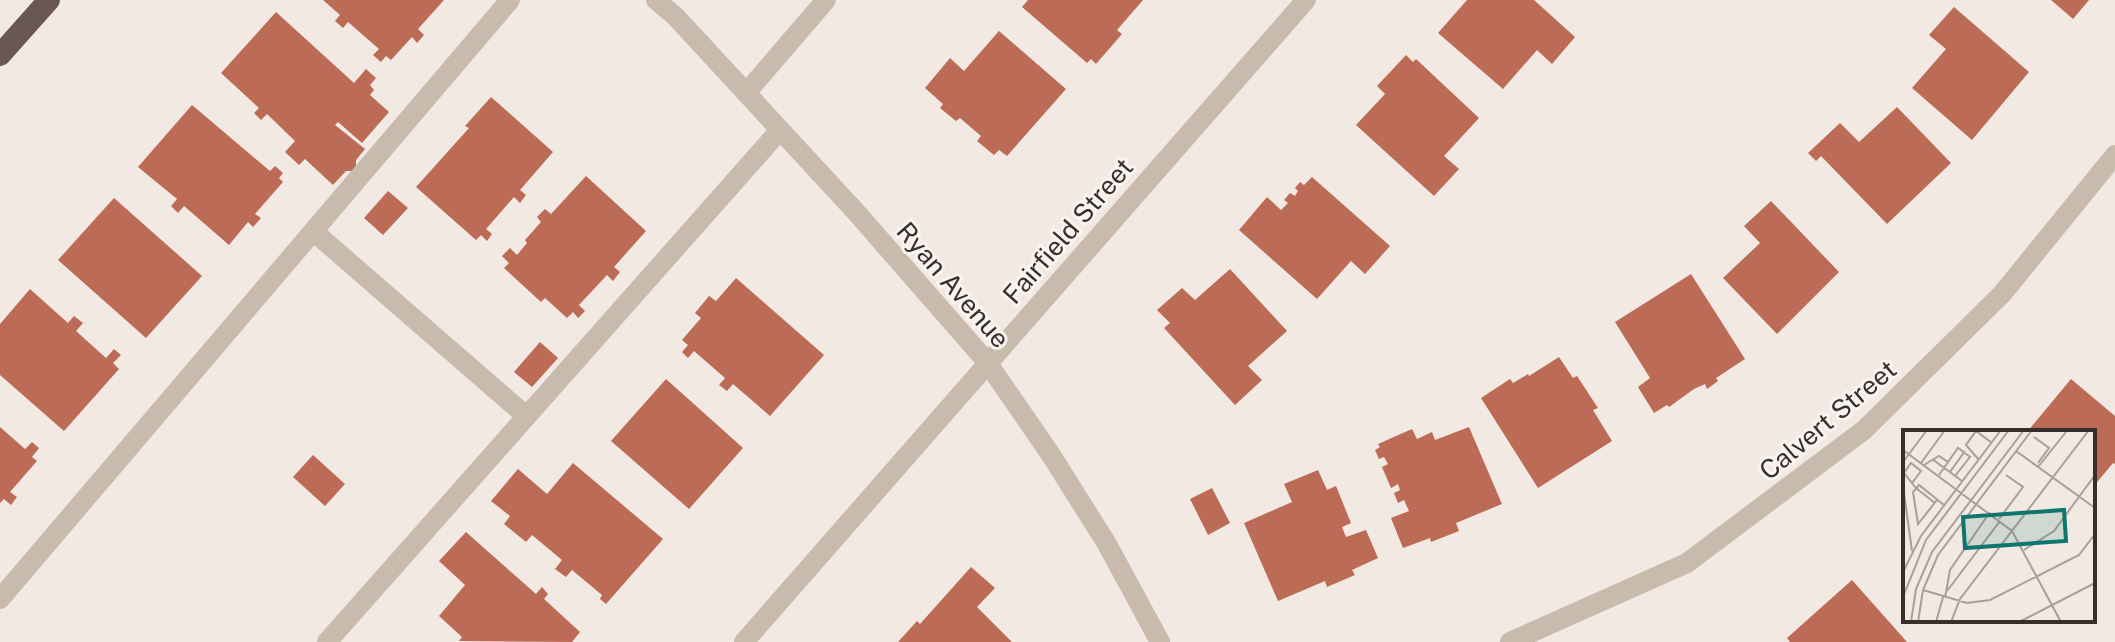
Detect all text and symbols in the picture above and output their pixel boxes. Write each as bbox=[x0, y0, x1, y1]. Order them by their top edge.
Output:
street label: Fairfield Street bbox=[996, 152, 1139, 310]
street label: Ryan Avenue bbox=[890, 216, 1016, 354]
street label: Calvert Street bbox=[1753, 353, 1902, 486]
inset map bbox=[1903, 430, 2095, 622]

